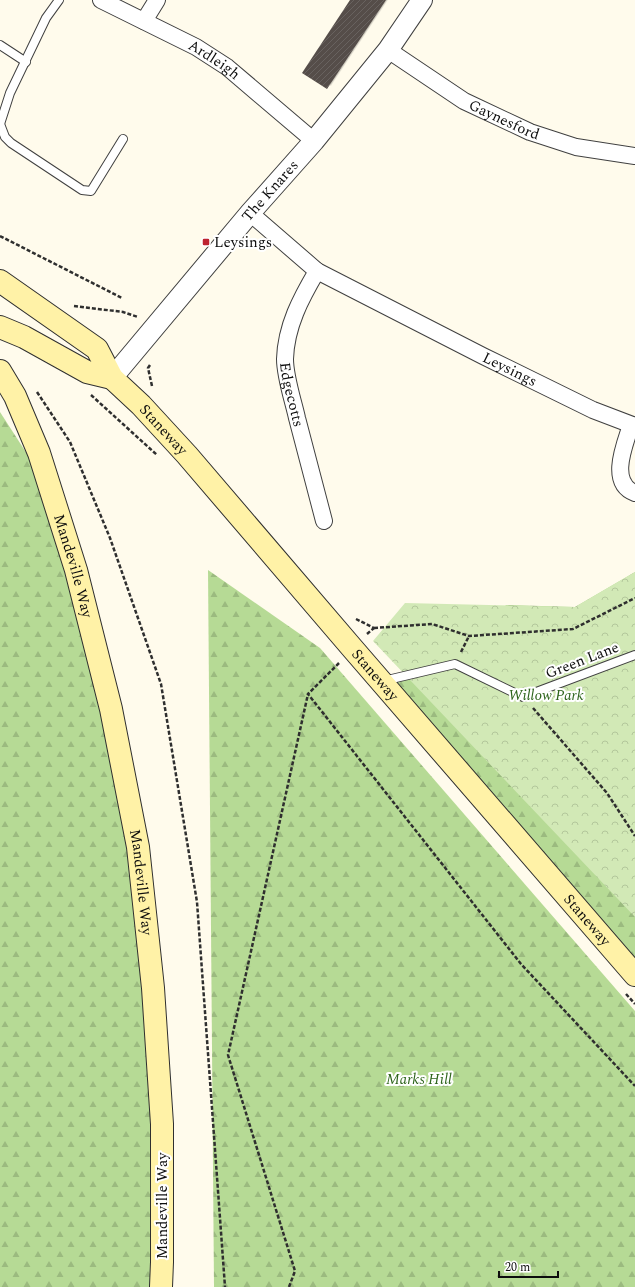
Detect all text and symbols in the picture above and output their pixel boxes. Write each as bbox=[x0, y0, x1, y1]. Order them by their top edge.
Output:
street label: Ardleigh bbox=[184, 34, 245, 86]
street label: Gaynesford bbox=[465, 94, 543, 146]
street label: The Knares bbox=[236, 155, 304, 227]
place label: Leysings bbox=[214, 231, 272, 254]
marker: Leysings bbox=[201, 237, 211, 247]
street label: Leysings bbox=[478, 346, 541, 393]
street label: Edgecotts bbox=[273, 361, 310, 430]
street label: Staneway bbox=[134, 399, 193, 461]
street label: Mandeville Way bbox=[47, 511, 99, 621]
street label: Green Lane bbox=[542, 636, 622, 685]
street label: Staneway bbox=[346, 644, 405, 707]
park label: Willow Park bbox=[508, 684, 584, 707]
street label: Mandeville Way bbox=[123, 827, 158, 937]
street label: Staneway bbox=[558, 889, 617, 952]
park label: Marks Hill bbox=[386, 1068, 452, 1091]
street label: Mandeville Way bbox=[151, 1152, 174, 1259]
scale bar bbox=[499, 1253, 558, 1279]
text: 20 m bbox=[505, 1258, 530, 1277]

